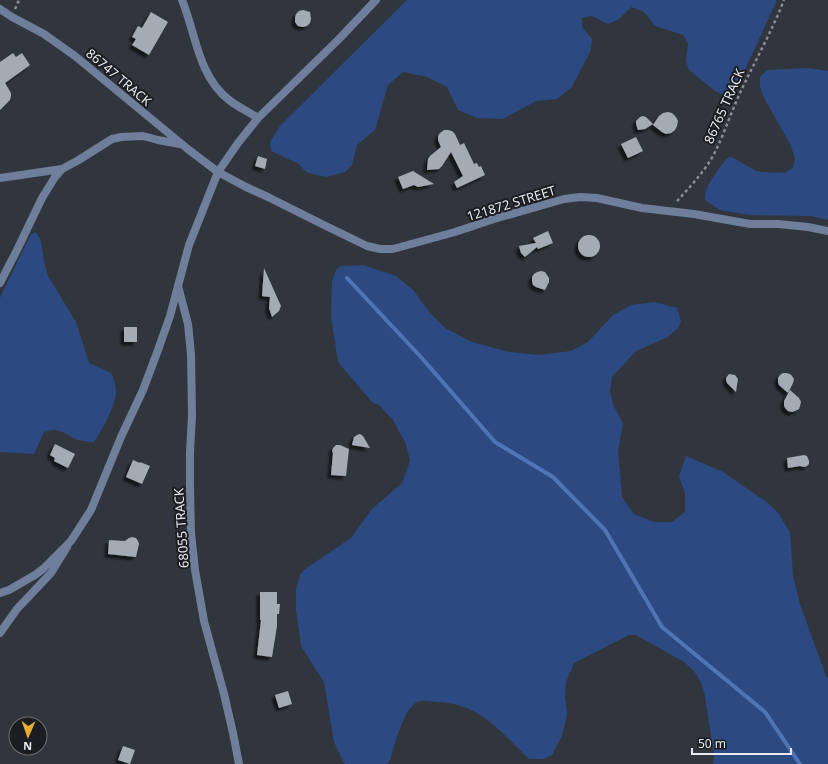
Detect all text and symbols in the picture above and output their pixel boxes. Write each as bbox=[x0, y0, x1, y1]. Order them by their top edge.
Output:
street label: 86747 TRACK bbox=[83, 44, 156, 110]
street label: 86765 TRACK bbox=[699, 65, 749, 146]
street label: 121872 STREET bbox=[464, 181, 558, 225]
street label: 68055 TRACK bbox=[169, 486, 193, 569]
north arrow bbox=[8, 716, 48, 756]
scale bar bbox=[692, 730, 791, 756]
text: 50 m bbox=[698, 735, 726, 752]
text: N bbox=[23, 739, 32, 754]

